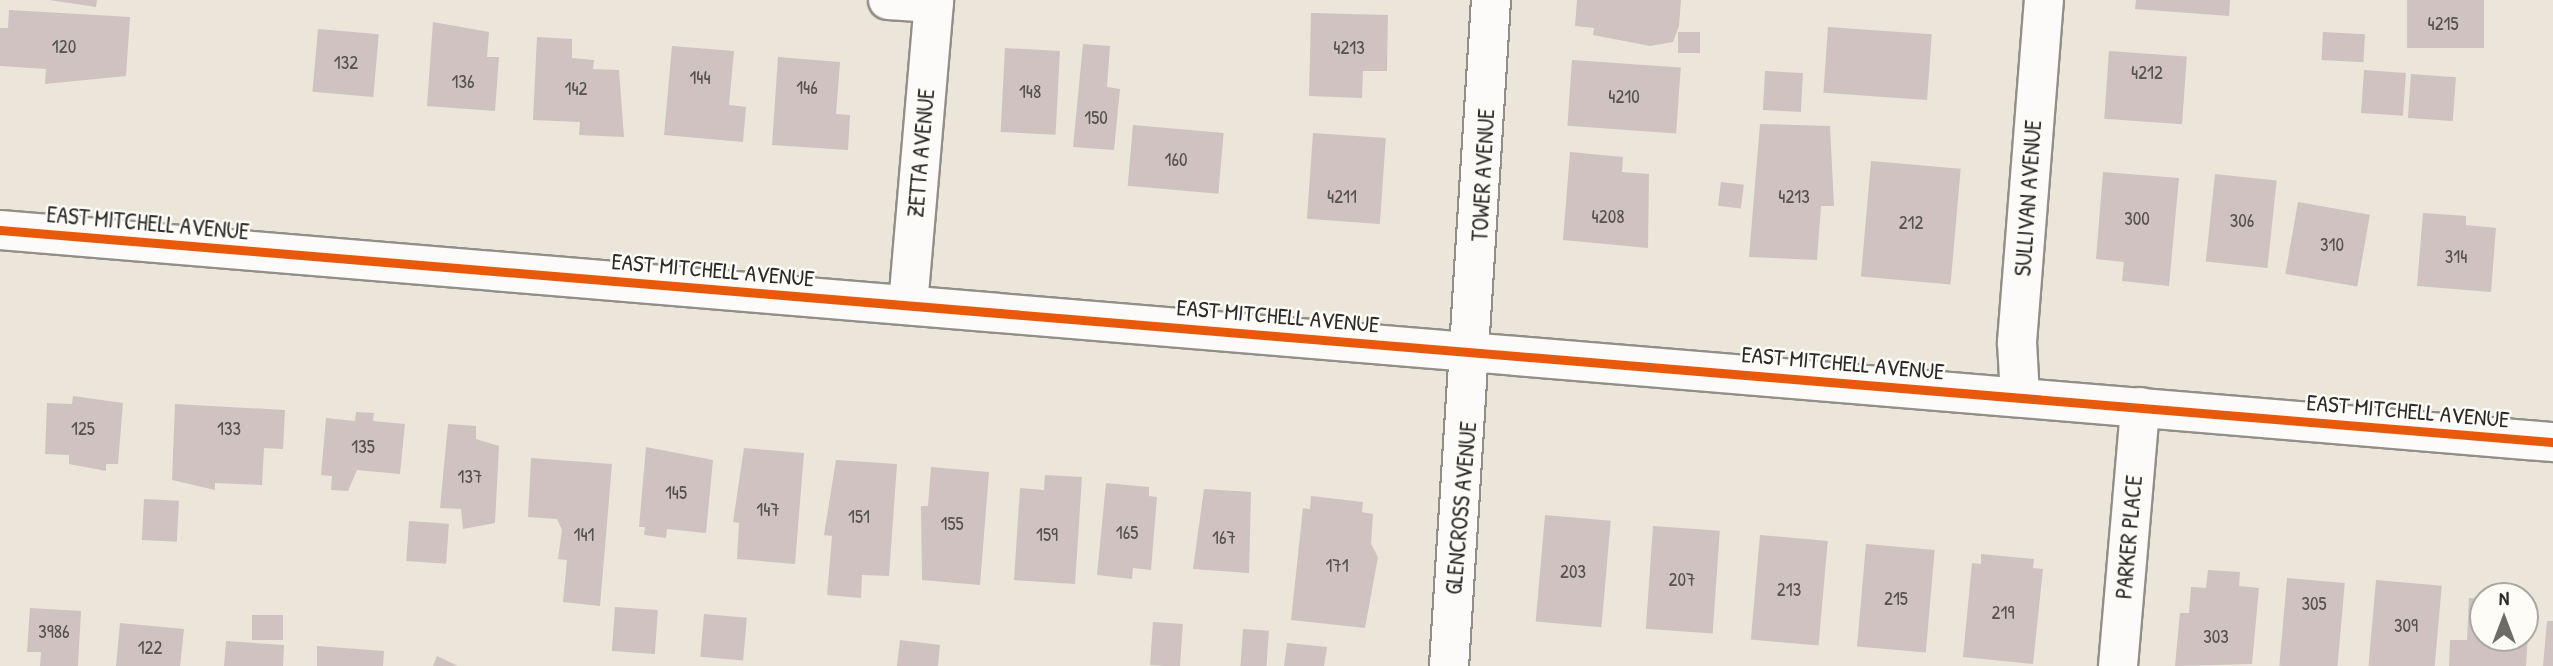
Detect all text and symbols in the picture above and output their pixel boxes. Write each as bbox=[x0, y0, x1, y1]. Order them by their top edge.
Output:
house number: 4215 bbox=[2428, 13, 2458, 35]
house number: 120 bbox=[52, 36, 76, 58]
house number: 4213 bbox=[1333, 37, 1365, 59]
house number: 132 bbox=[334, 52, 358, 74]
house number: 4212 bbox=[2131, 62, 2163, 84]
house number: 144 bbox=[689, 67, 711, 89]
house number: 136 bbox=[452, 71, 474, 93]
house number: 146 bbox=[796, 77, 818, 99]
house number: 142 bbox=[565, 78, 587, 100]
house number: 148 bbox=[1019, 81, 1041, 103]
house number: 4210 bbox=[1608, 86, 1640, 108]
street label: ZETTA AVENUE bbox=[902, 87, 940, 219]
house number: 150 bbox=[1084, 107, 1108, 129]
street label: TOWER AVENUE bbox=[1466, 108, 1500, 242]
street label: SULLIVAN AVENUE bbox=[2009, 119, 2047, 277]
house number: 160 bbox=[1165, 149, 1187, 171]
house number: 4211 bbox=[1327, 186, 1357, 208]
house number: 4213 bbox=[1778, 186, 1810, 208]
street label: EAST MITCHELL AVENUE bbox=[46, 200, 250, 246]
house number: 4208 bbox=[1592, 206, 1624, 228]
house number: 300 bbox=[2124, 208, 2150, 230]
house number: 306 bbox=[2230, 210, 2254, 232]
house number: 212 bbox=[1899, 212, 1923, 234]
house number: 310 bbox=[2320, 234, 2344, 256]
house number: 314 bbox=[2445, 246, 2467, 268]
street label: EAST MITCHELL AVENUE bbox=[611, 247, 815, 293]
street label: EAST MITCHELL AVENUE bbox=[1176, 293, 1380, 339]
street label: EAST MITCHELL AVENUE bbox=[1741, 340, 1945, 386]
street label: EAST MITCHELL AVENUE bbox=[2306, 388, 2510, 434]
house number: 125 bbox=[71, 418, 95, 440]
house number: 133 bbox=[217, 418, 241, 440]
street label: GLENCROSS AVENUE bbox=[1440, 420, 1482, 596]
house number: 135 bbox=[351, 436, 375, 458]
house number: 137 bbox=[458, 466, 482, 488]
street label: PARKER PLACE bbox=[2110, 474, 2148, 600]
house number: 145 bbox=[665, 482, 687, 504]
house number: 147 bbox=[756, 499, 780, 521]
house number: 151 bbox=[848, 506, 870, 528]
house number: 155 bbox=[941, 513, 963, 535]
house number: 165 bbox=[1116, 522, 1138, 544]
house number: 141 bbox=[574, 524, 594, 546]
house number: 159 bbox=[1036, 524, 1058, 546]
house number: 167 bbox=[1212, 527, 1236, 549]
house number: 171 bbox=[1325, 555, 1349, 577]
house number: 203 bbox=[1560, 561, 1586, 583]
house number: 207 bbox=[1669, 569, 1695, 591]
house number: 213 bbox=[1777, 579, 1801, 601]
north arrow bbox=[2469, 582, 2539, 652]
text: N bbox=[2499, 585, 2509, 611]
house number: 215 bbox=[1884, 588, 1908, 610]
house number: 305 bbox=[2301, 593, 2327, 615]
house number: 219 bbox=[1992, 602, 2014, 624]
house number: 309 bbox=[2394, 615, 2418, 637]
house number: 3986 bbox=[38, 621, 70, 643]
house number: 303 bbox=[2203, 626, 2229, 648]
house number: 122 bbox=[138, 637, 162, 659]

